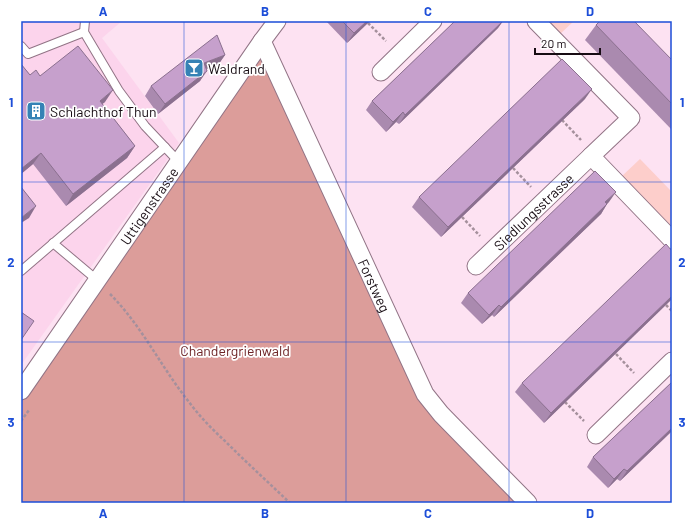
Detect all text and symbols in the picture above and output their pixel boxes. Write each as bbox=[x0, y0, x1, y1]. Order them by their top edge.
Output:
text: A bbox=[99, 3, 108, 19]
text: B bbox=[261, 3, 269, 19]
text: C bbox=[424, 3, 432, 19]
text: D bbox=[586, 3, 594, 19]
scale bar bbox=[535, 30, 600, 56]
text: 20 m bbox=[541, 36, 567, 50]
bar icon: Waldrand bbox=[183, 57, 205, 79]
place label: Waldrand bbox=[208, 60, 265, 77]
text: 1 bbox=[9, 94, 13, 110]
text: 1 bbox=[680, 94, 684, 110]
building icon: Schlachthof Thun bbox=[25, 100, 47, 122]
place label: Schlachthof Thun bbox=[50, 103, 157, 120]
street label: Uttigenstrasse bbox=[116, 164, 181, 248]
street label: Siedlungsstrasse bbox=[490, 169, 577, 253]
text: 2 bbox=[7, 254, 15, 270]
text: 2 bbox=[678, 254, 686, 270]
street label: Forstweg bbox=[355, 256, 394, 315]
park label: Chandergrienwald bbox=[180, 342, 290, 359]
text: 3 bbox=[7, 414, 15, 430]
text: 3 bbox=[678, 414, 686, 430]
text: A bbox=[99, 505, 108, 521]
text: B bbox=[261, 505, 269, 521]
text: C bbox=[424, 505, 432, 521]
text: D bbox=[586, 505, 594, 521]

